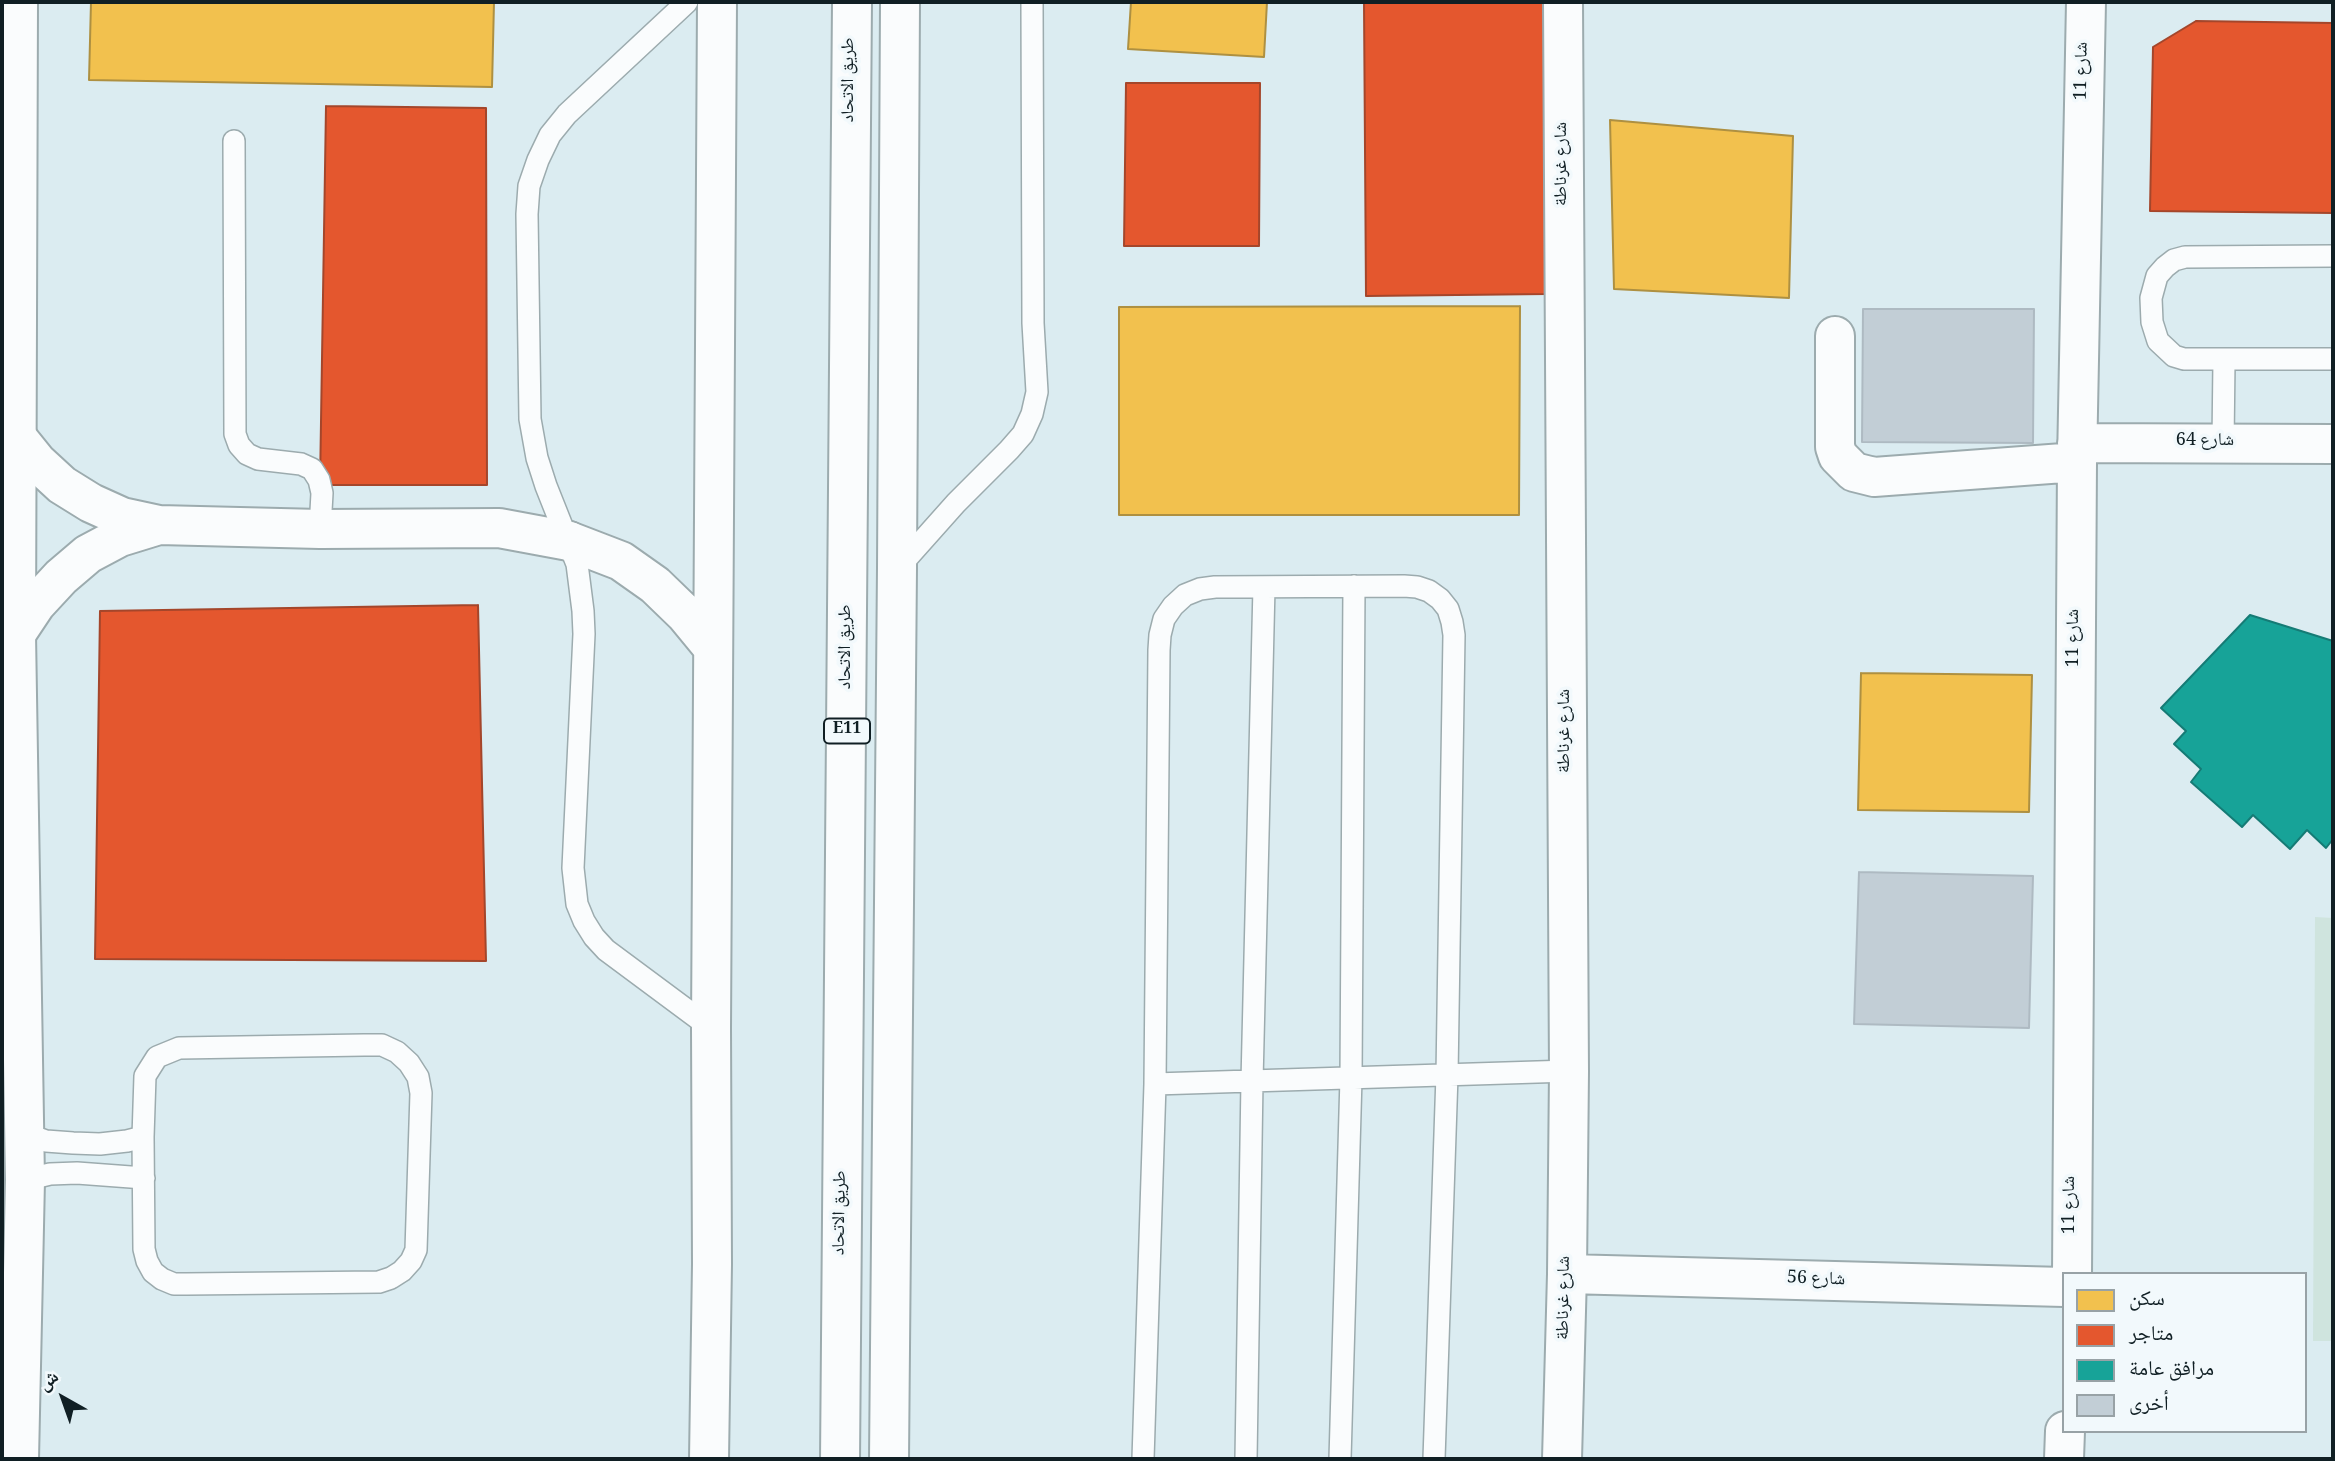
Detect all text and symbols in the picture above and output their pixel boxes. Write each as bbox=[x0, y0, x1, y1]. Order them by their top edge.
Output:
street label: طريق الاتحاد bbox=[840, 38, 862, 122]
street label: شارع 11 bbox=[2073, 42, 2095, 100]
street label: شارع غرناطة bbox=[1553, 122, 1575, 206]
street label: شارع 64 bbox=[2176, 432, 2234, 454]
street label: طريق الاتحاد bbox=[837, 605, 859, 689]
street label: شارع 11 bbox=[2065, 609, 2087, 667]
street label: شارع غرناطة bbox=[1556, 689, 1578, 773]
road number: E11 bbox=[824, 718, 870, 744]
street label: طريق الاتحاد bbox=[830, 1170, 854, 1256]
street label: شارع 11 bbox=[2061, 1176, 2083, 1234]
street label: شارع غرناطة bbox=[1554, 1256, 1578, 1340]
street label: شارع 56 bbox=[1786, 1269, 1846, 1293]
legend bbox=[2062, 1272, 2307, 1433]
text: سكن bbox=[2129, 1283, 2165, 1318]
text: متاجر bbox=[2129, 1318, 2173, 1353]
text: مرافق عامة bbox=[2129, 1353, 2214, 1388]
north arrow bbox=[28, 1363, 98, 1433]
text: ش bbox=[31, 1363, 68, 1401]
text: أخرى bbox=[2129, 1388, 2169, 1423]

